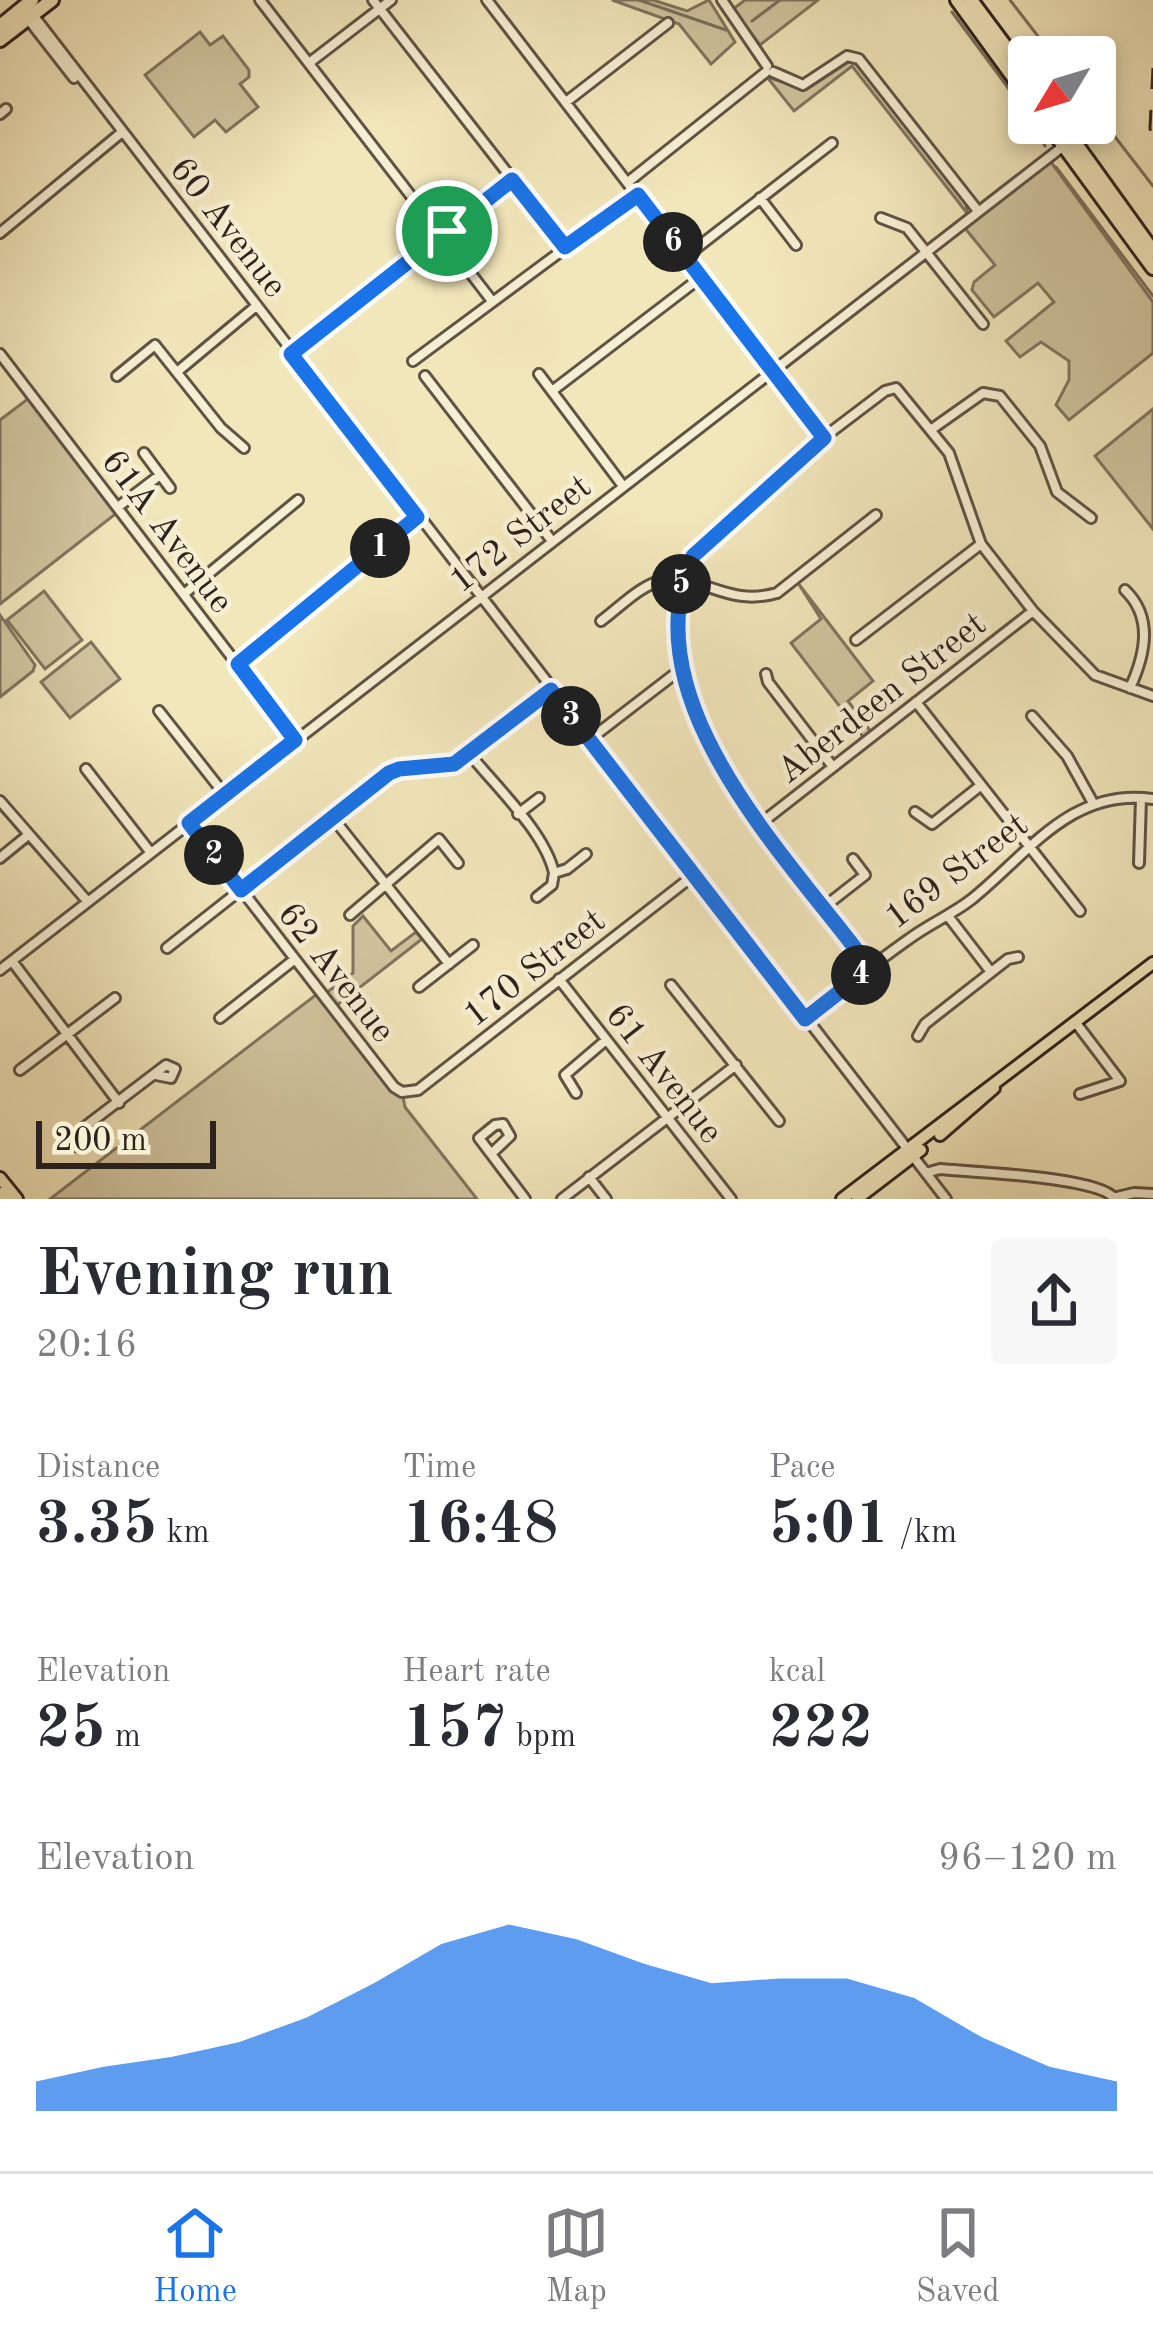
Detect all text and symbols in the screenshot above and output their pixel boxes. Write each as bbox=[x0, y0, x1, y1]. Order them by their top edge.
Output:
north arrow bbox=[1008, 36, 1116, 144]
map controls bbox=[1008, 36, 1116, 144]
street label: 60 Avenue bbox=[162, 152, 292, 305]
pin bbox=[396, 180, 498, 282]
icon: arrive bbox=[414, 198, 480, 264]
pin: 6 bbox=[643, 212, 703, 272]
text: 6 bbox=[663, 225, 683, 258]
street label: 61A Avenue bbox=[93, 444, 238, 621]
street label: 172 Street bbox=[444, 469, 599, 601]
pin: 1 bbox=[350, 518, 410, 578]
text: 1 bbox=[370, 531, 390, 564]
pin: 5 bbox=[651, 554, 711, 614]
text: 5 bbox=[671, 567, 691, 600]
street label: Aberdeen Street bbox=[771, 607, 994, 792]
pin: 3 bbox=[541, 686, 601, 746]
text: 3 bbox=[561, 699, 581, 732]
street label: 169 Street bbox=[879, 807, 1035, 937]
pin: 2 bbox=[184, 825, 244, 885]
text: 2 bbox=[204, 838, 224, 871]
street label: 62 Avenue bbox=[270, 897, 400, 1050]
street label: 170 Street bbox=[458, 903, 613, 1035]
pin: 4 bbox=[831, 945, 891, 1005]
text: 4 bbox=[851, 958, 871, 991]
street label: 61 Avenue bbox=[598, 998, 728, 1151]
scale bar bbox=[36, 1115, 216, 1168]
text: 200 m bbox=[54, 1125, 147, 1158]
button: share bbox=[991, 1238, 1117, 1364]
text: Evening run bbox=[36, 1244, 394, 1310]
text: 20:16 bbox=[36, 1326, 137, 1365]
text: Distance bbox=[36, 1452, 160, 1485]
text: Time bbox=[402, 1452, 476, 1485]
text: Pace bbox=[769, 1452, 836, 1485]
text: 3.35 bbox=[36, 1496, 157, 1556]
text: 16:48 bbox=[402, 1496, 558, 1556]
text: 5:01 bbox=[769, 1496, 890, 1556]
text: km bbox=[157, 1517, 210, 1550]
text: /km bbox=[890, 1517, 957, 1550]
text: Elevation bbox=[36, 1656, 170, 1689]
text: Heart rate bbox=[402, 1656, 551, 1689]
text: kcal bbox=[769, 1656, 825, 1689]
text: 25 bbox=[36, 1700, 106, 1760]
text: 157 bbox=[402, 1700, 507, 1760]
text: 222 bbox=[769, 1700, 873, 1760]
text: m bbox=[106, 1721, 141, 1754]
text: bpm bbox=[507, 1721, 576, 1754]
text: Elevation bbox=[36, 1839, 195, 1878]
text: 96–120 m bbox=[938, 1839, 1117, 1878]
tab: Home bbox=[153, 2200, 237, 2313]
tab: Map bbox=[543, 2200, 609, 2313]
tab: Saved bbox=[916, 2200, 1000, 2313]

